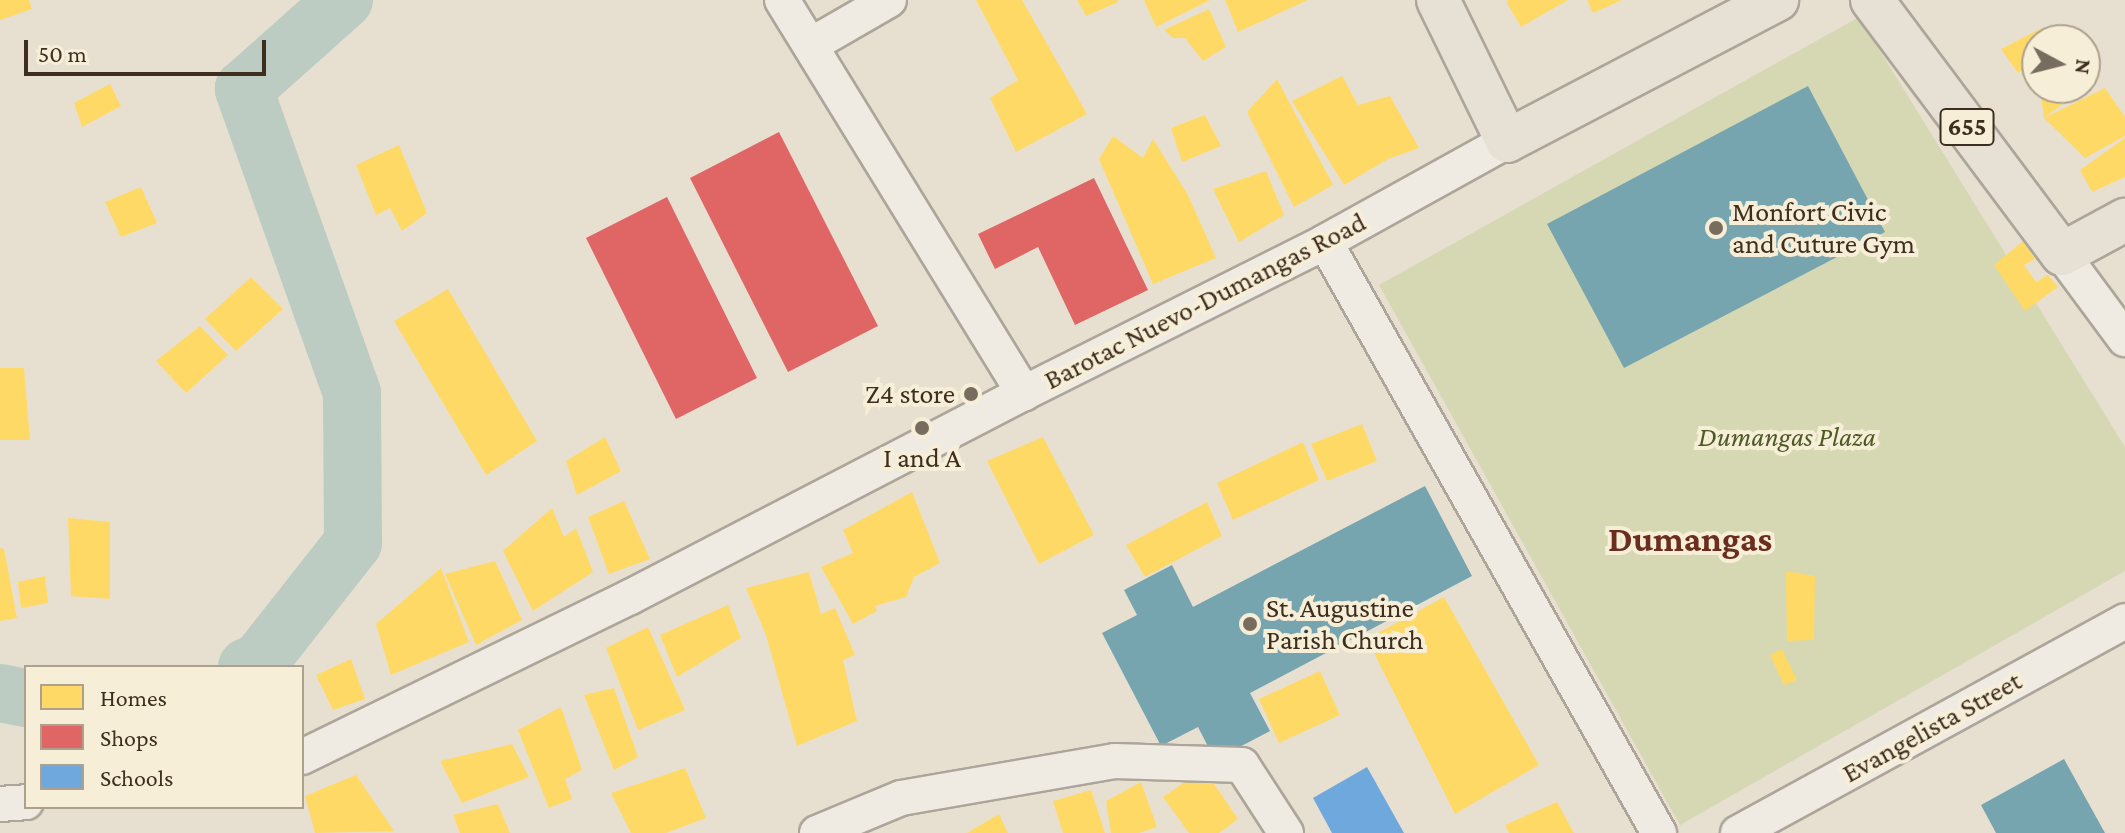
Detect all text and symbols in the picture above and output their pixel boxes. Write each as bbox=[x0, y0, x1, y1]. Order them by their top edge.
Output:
scale bar bbox=[28, 24, 270, 74]
north arrow bbox=[2021, 24, 2101, 104]
text: 50 m bbox=[38, 40, 87, 67]
text: N bbox=[2070, 58, 2097, 76]
road number: 655 bbox=[1939, 105, 1995, 149]
place label: Monfort Civic and Cuture Gym bbox=[1732, 195, 1915, 261]
street label: Barotac Nuevo-Dumangas Road bbox=[1039, 205, 1371, 397]
marker: Monfort Civic and Cuture Gym bbox=[1707, 219, 1725, 237]
place label: Z4 store bbox=[865, 377, 955, 411]
marker: Z4 store bbox=[962, 385, 980, 403]
marker: I and A bbox=[913, 419, 931, 437]
park label: Dumangas Plaza bbox=[1698, 420, 1876, 454]
place label: I and A bbox=[883, 441, 961, 475]
district label: Dumangas bbox=[1608, 518, 1772, 562]
place label: St. Augustine Parish Church bbox=[1266, 591, 1423, 657]
marker: St. Augustine Parish Church bbox=[1241, 615, 1259, 633]
street label: Evangelista Street bbox=[1837, 664, 2027, 790]
legend bbox=[24, 665, 304, 809]
text: Homes bbox=[100, 684, 167, 711]
text: Shops bbox=[100, 724, 158, 751]
text: Schools bbox=[100, 764, 174, 791]

